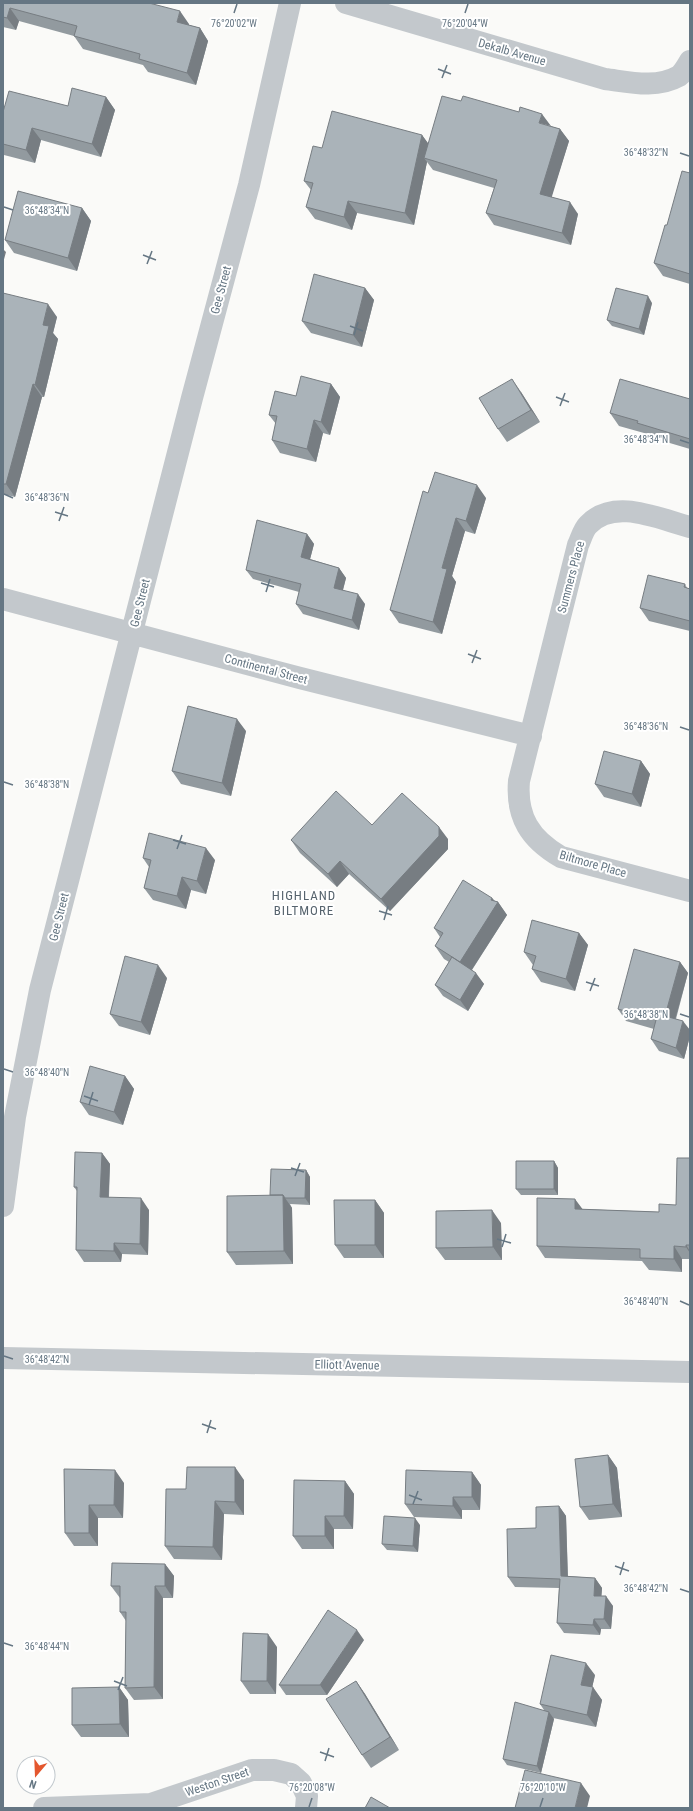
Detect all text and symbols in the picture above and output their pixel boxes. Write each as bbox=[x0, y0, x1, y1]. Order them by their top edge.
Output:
text: 76°20'02"W bbox=[211, 18, 257, 29]
text: 76°20'04"W bbox=[442, 18, 488, 29]
street label: Dekalb Avenue bbox=[477, 36, 548, 68]
text: 36°48'32"N bbox=[624, 147, 668, 158]
text: 36°48'34"N bbox=[25, 205, 69, 216]
street label: Gee Street bbox=[208, 264, 234, 316]
text: 36°48'34"N bbox=[624, 434, 668, 445]
text: 36°48'36"N bbox=[25, 492, 69, 503]
street label: Summers Place bbox=[555, 539, 587, 615]
street label: Gee Street bbox=[127, 577, 153, 629]
street label: Continental Street bbox=[223, 651, 309, 687]
text: 36°48'36"N bbox=[624, 721, 668, 732]
text: 36°48'38"N bbox=[25, 779, 69, 790]
street label: Biltmore Place bbox=[558, 848, 628, 880]
district label: HIGHLAND BILTMORE bbox=[272, 888, 336, 918]
street label: Gee Street bbox=[46, 891, 72, 943]
text: 36°48'38"N bbox=[624, 1009, 668, 1020]
text: 36°48'40"N bbox=[25, 1067, 69, 1078]
text: 36°48'40"N bbox=[624, 1296, 668, 1307]
text: 36°48'42"N bbox=[25, 1354, 69, 1365]
street label: Elliott Avenue bbox=[315, 1357, 380, 1373]
text: 36°48'42"N bbox=[624, 1583, 668, 1594]
text: 36°48'44"N bbox=[25, 1641, 69, 1652]
north arrow bbox=[16, 1755, 56, 1795]
street label: Weston Street bbox=[183, 1764, 251, 1799]
text: N bbox=[27, 1777, 38, 1791]
text: 76°20'08"W bbox=[289, 1782, 335, 1793]
text: 76°20'10"W bbox=[520, 1782, 566, 1793]

